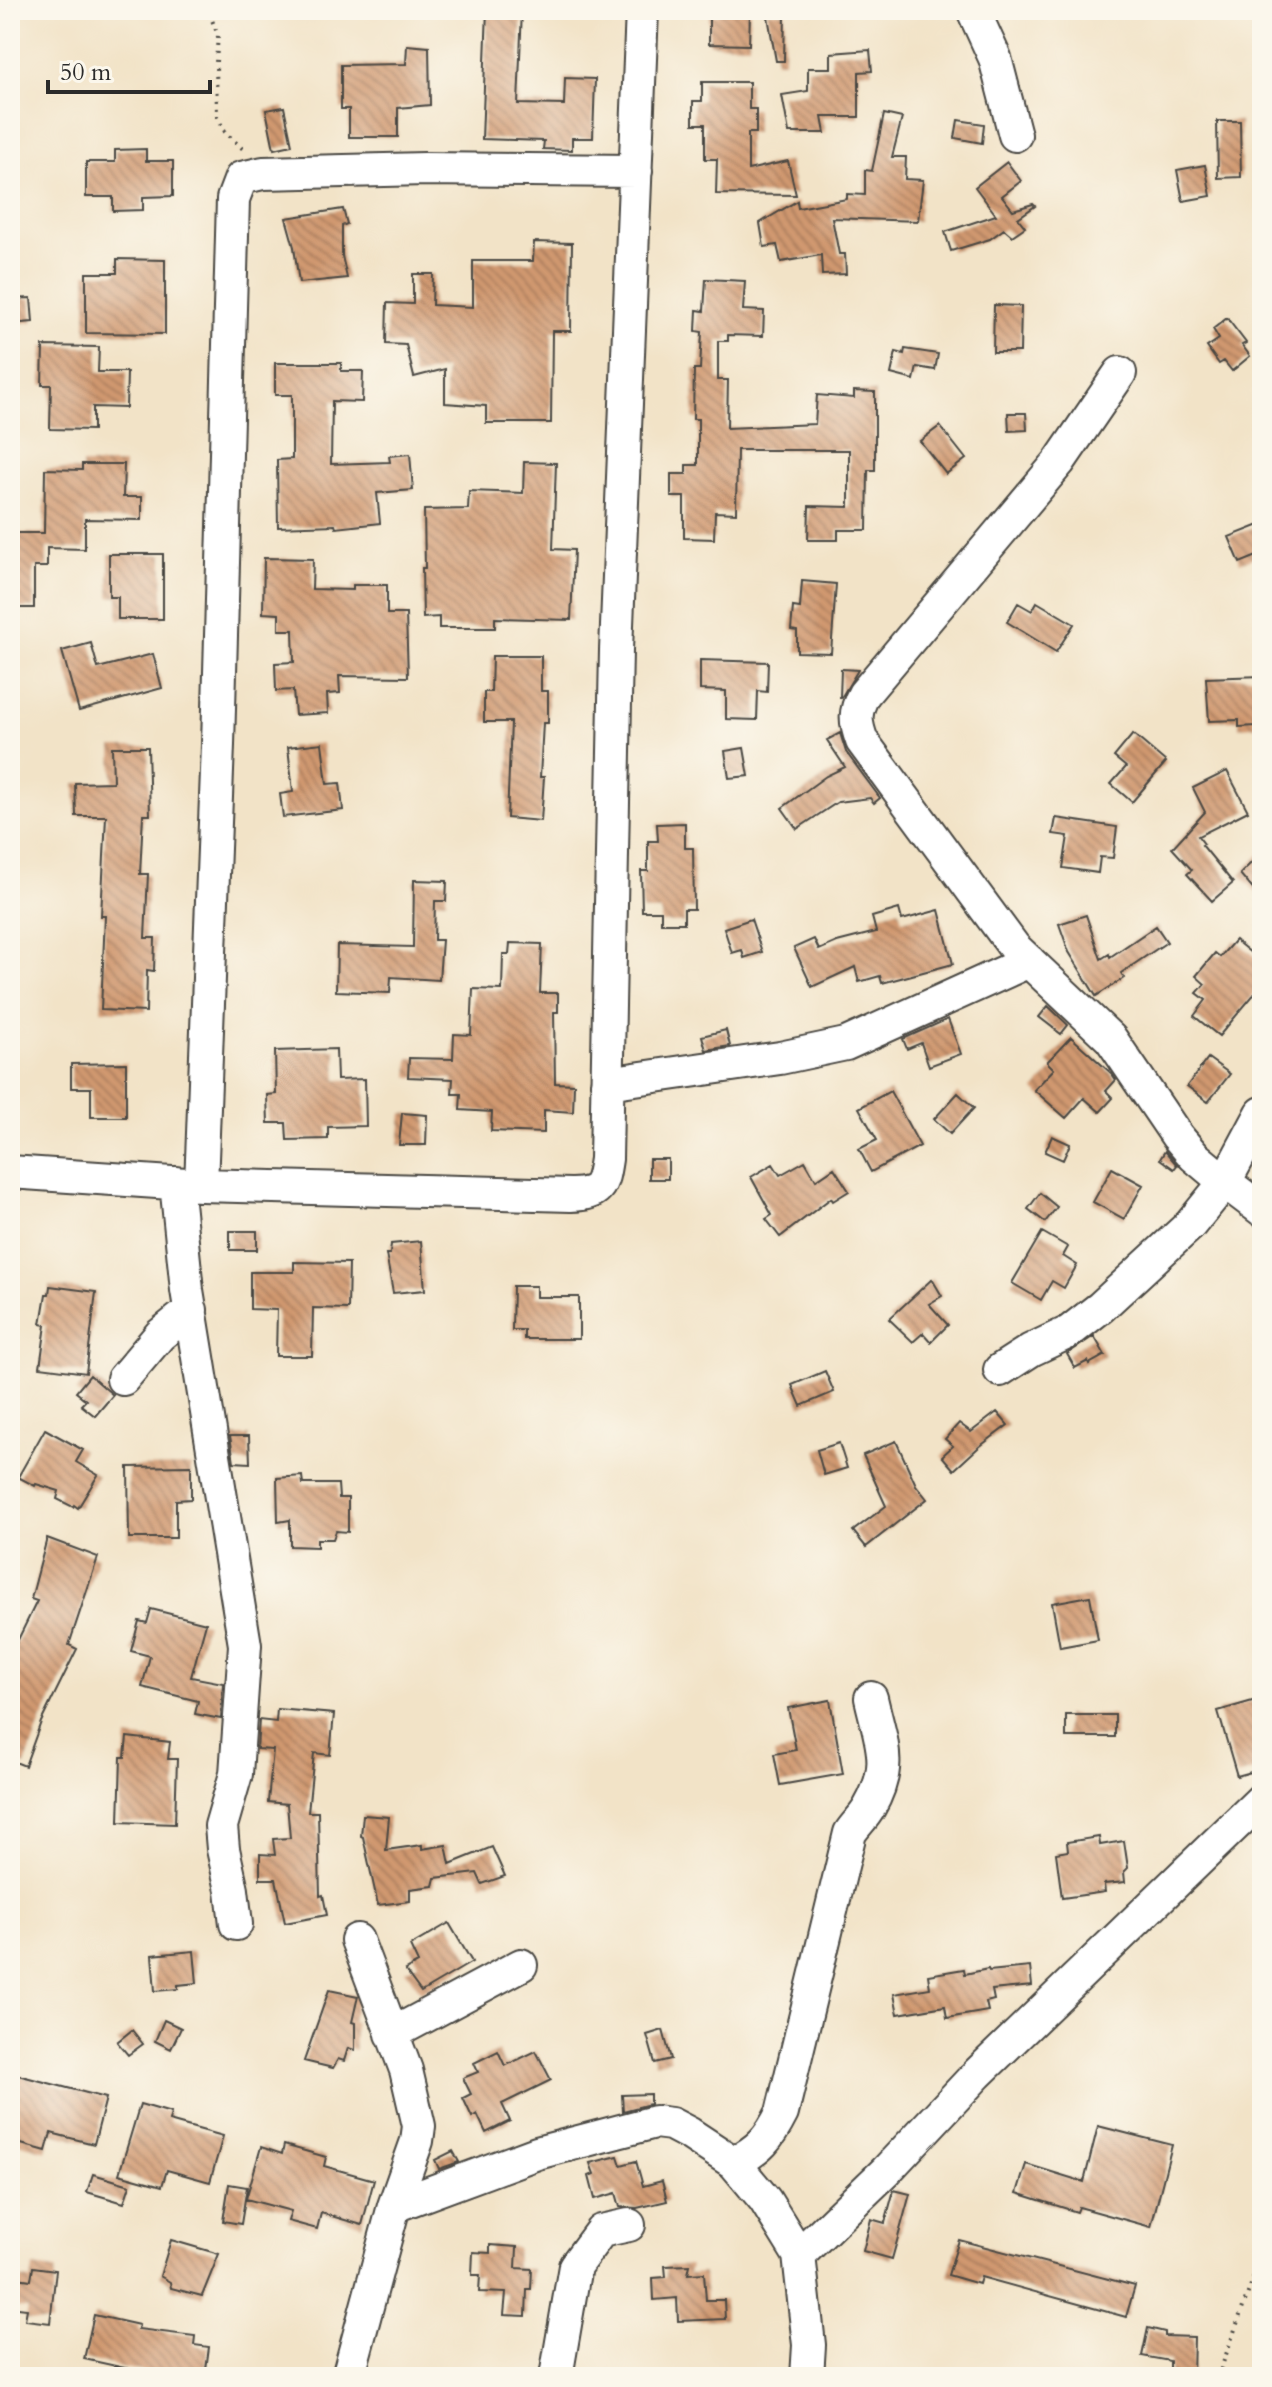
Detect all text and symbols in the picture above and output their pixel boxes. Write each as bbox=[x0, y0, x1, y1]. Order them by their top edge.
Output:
scale bar bbox=[48, 44, 210, 94]
text: 50 m bbox=[60, 56, 112, 89]

